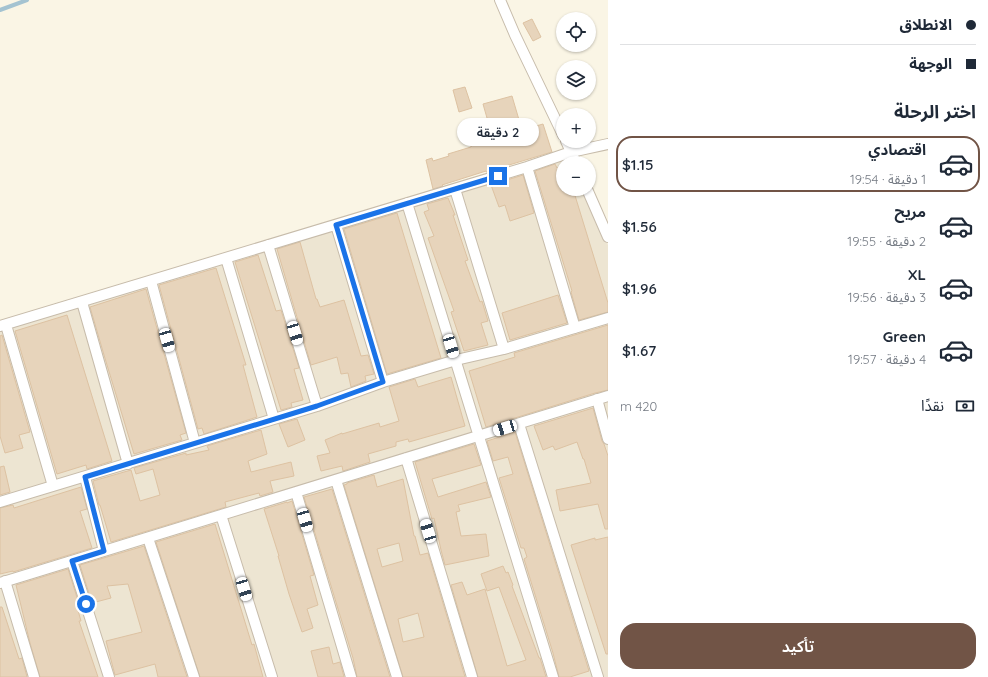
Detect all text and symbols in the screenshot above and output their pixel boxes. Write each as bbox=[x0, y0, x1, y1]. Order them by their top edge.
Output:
map controls bbox=[556, 12, 596, 196]
button: locate bbox=[556, 12, 596, 52]
text: الانطلاق bbox=[900, 15, 952, 34]
text: الوجهة bbox=[909, 54, 952, 73]
button: layers bbox=[556, 60, 596, 100]
text: اختر الرحلة bbox=[894, 100, 976, 123]
button: + bbox=[556, 108, 596, 148]
callout: 2 دقيقة bbox=[457, 118, 539, 146]
text: 2 دقيقة bbox=[477, 124, 519, 140]
text: اقتصادي bbox=[868, 140, 926, 159]
icon: car bbox=[938, 146, 974, 182]
text: $1.15 bbox=[622, 155, 653, 174]
button: − bbox=[556, 156, 596, 196]
route end bbox=[489, 167, 507, 185]
text: 1 دقيقة · 19:54 bbox=[850, 171, 926, 187]
text: مريح bbox=[894, 202, 926, 221]
icon: car bbox=[938, 208, 974, 244]
text: $1.56 bbox=[622, 217, 657, 236]
text: 2 دقيقة · 19:55 bbox=[847, 233, 926, 249]
text: XL bbox=[908, 265, 926, 284]
icon: car bbox=[938, 270, 974, 306]
text: $1.96 bbox=[622, 279, 657, 298]
text: 3 دقيقة · 19:56 bbox=[848, 289, 926, 305]
car bbox=[286, 320, 304, 346]
car bbox=[158, 327, 176, 353]
text: Green bbox=[883, 327, 926, 346]
icon: car bbox=[938, 332, 974, 368]
car bbox=[442, 333, 460, 359]
text: $1.67 bbox=[622, 341, 656, 360]
text: 4 دقيقة · 19:57 bbox=[848, 351, 926, 367]
icon: cash bbox=[954, 395, 976, 417]
text: نقدًا bbox=[921, 396, 944, 415]
text: 420 m bbox=[620, 398, 657, 414]
car bbox=[492, 419, 518, 437]
car bbox=[296, 507, 314, 533]
car bbox=[419, 518, 437, 544]
car bbox=[235, 576, 253, 602]
route start bbox=[77, 595, 95, 613]
button: تأكيد bbox=[620, 623, 976, 669]

